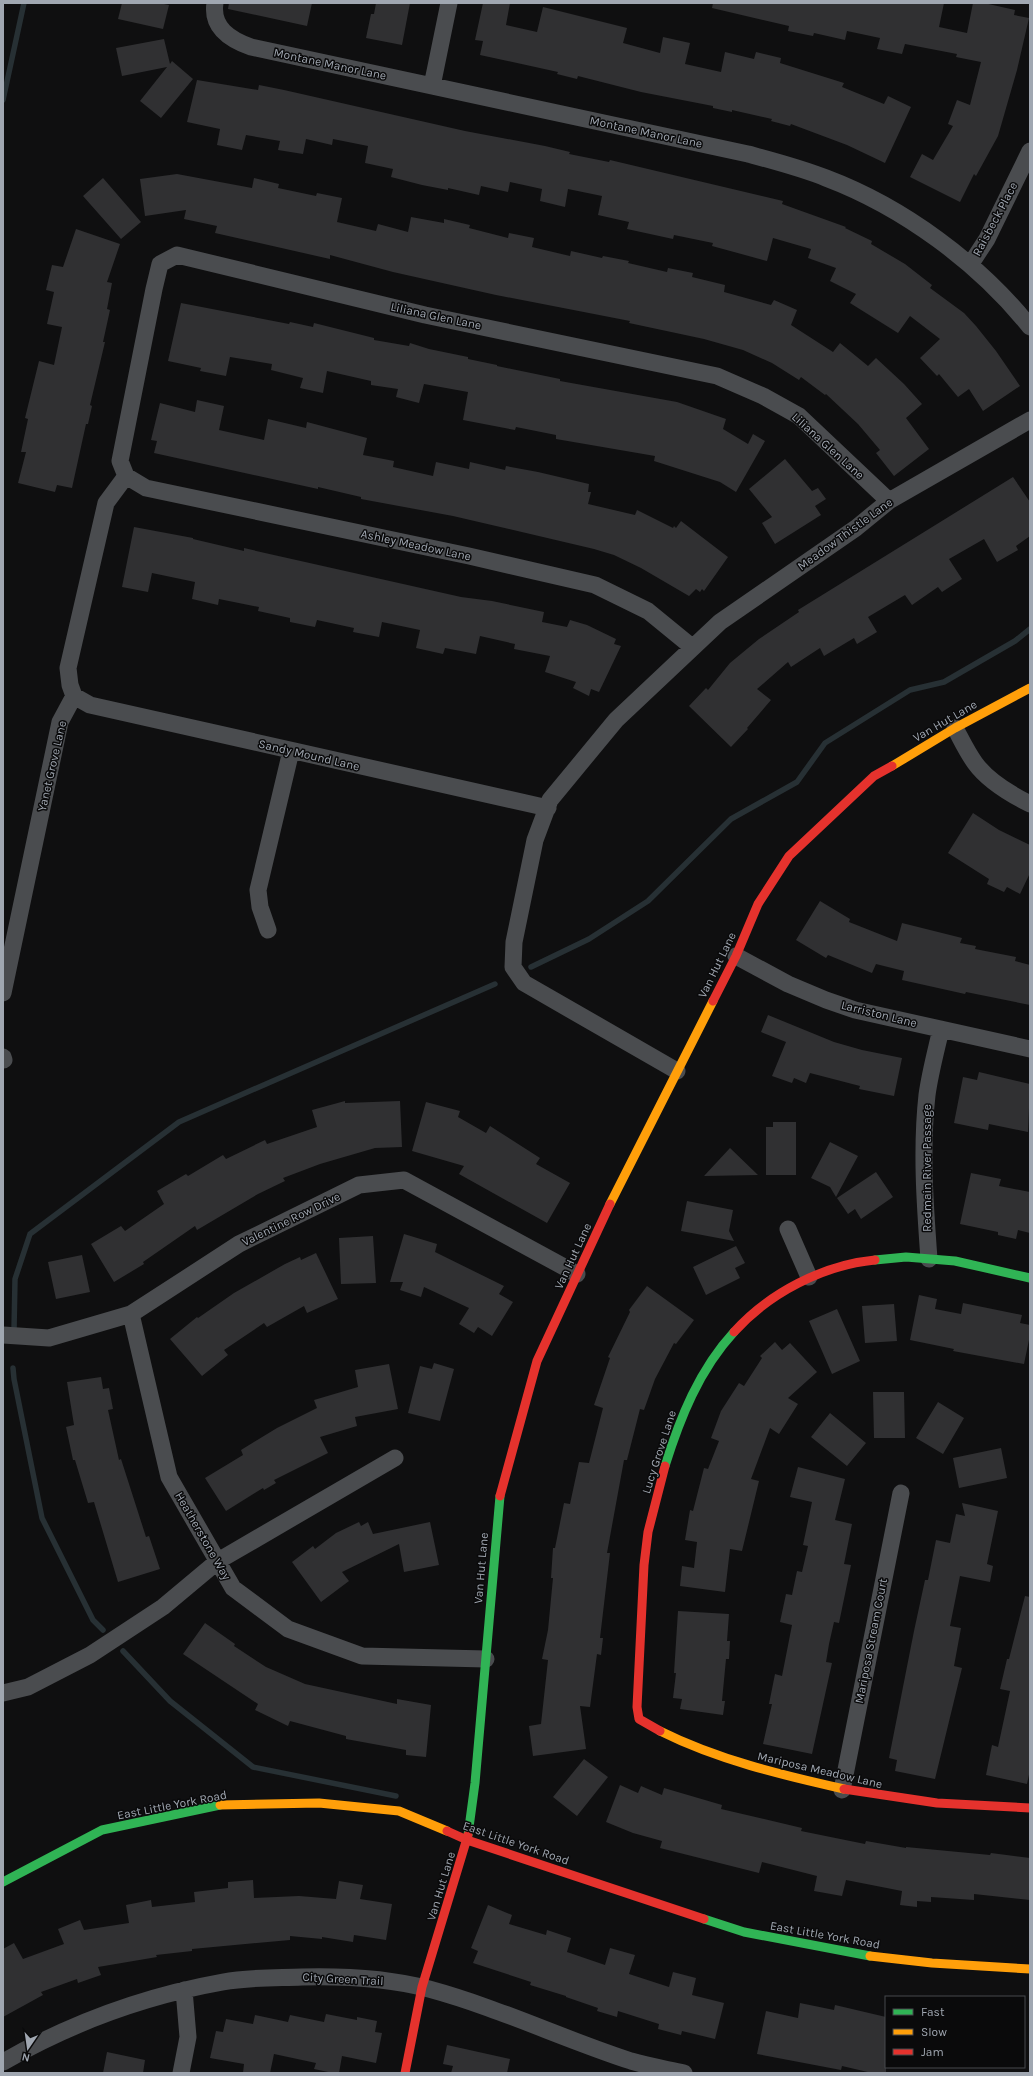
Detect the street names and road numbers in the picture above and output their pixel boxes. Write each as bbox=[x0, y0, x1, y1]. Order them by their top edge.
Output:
street label: Montane Manor Lane bbox=[272, 45, 388, 83]
street label: Montane Manor Lane bbox=[588, 113, 704, 151]
street label: Raisbeck Place bbox=[970, 180, 1020, 258]
street label: Liliana Glen Lane bbox=[389, 300, 483, 332]
street label: Liliana Glen Lane bbox=[789, 410, 867, 482]
street label: Meadow Thistle Lane bbox=[795, 495, 895, 573]
street label: Ashley Meadow Lane bbox=[360, 526, 472, 564]
street label: Van Hut Lane bbox=[911, 697, 979, 745]
street label: Yanet Grove Lane bbox=[35, 719, 69, 813]
street label: Sandy Mound Lane bbox=[257, 737, 361, 773]
street label: Van Hut Lane bbox=[695, 930, 739, 1000]
street label: Larriston Lane bbox=[840, 998, 918, 1030]
street label: Redmain River Passage bbox=[920, 1104, 934, 1232]
street label: Valentine Row Drive bbox=[240, 1189, 342, 1249]
street label: Van Hut Lane bbox=[552, 1221, 594, 1291]
street label: Lucy Grove Lane bbox=[639, 1409, 679, 1495]
street label: Heatherstone Way bbox=[172, 1490, 234, 1583]
street label: Van Hut Lane bbox=[471, 1532, 491, 1604]
street label: Mariposa Stream Court bbox=[852, 1577, 890, 1705]
street label: Mariposa Meadow Lane bbox=[756, 1749, 884, 1791]
street label: East Little York Road bbox=[116, 1787, 228, 1823]
street label: East Little York Road bbox=[461, 1818, 571, 1868]
street label: Van Hut Lane bbox=[424, 1850, 458, 1922]
street label: East Little York Road bbox=[769, 1918, 881, 1952]
street label: City Green Trail bbox=[302, 1970, 384, 1988]

